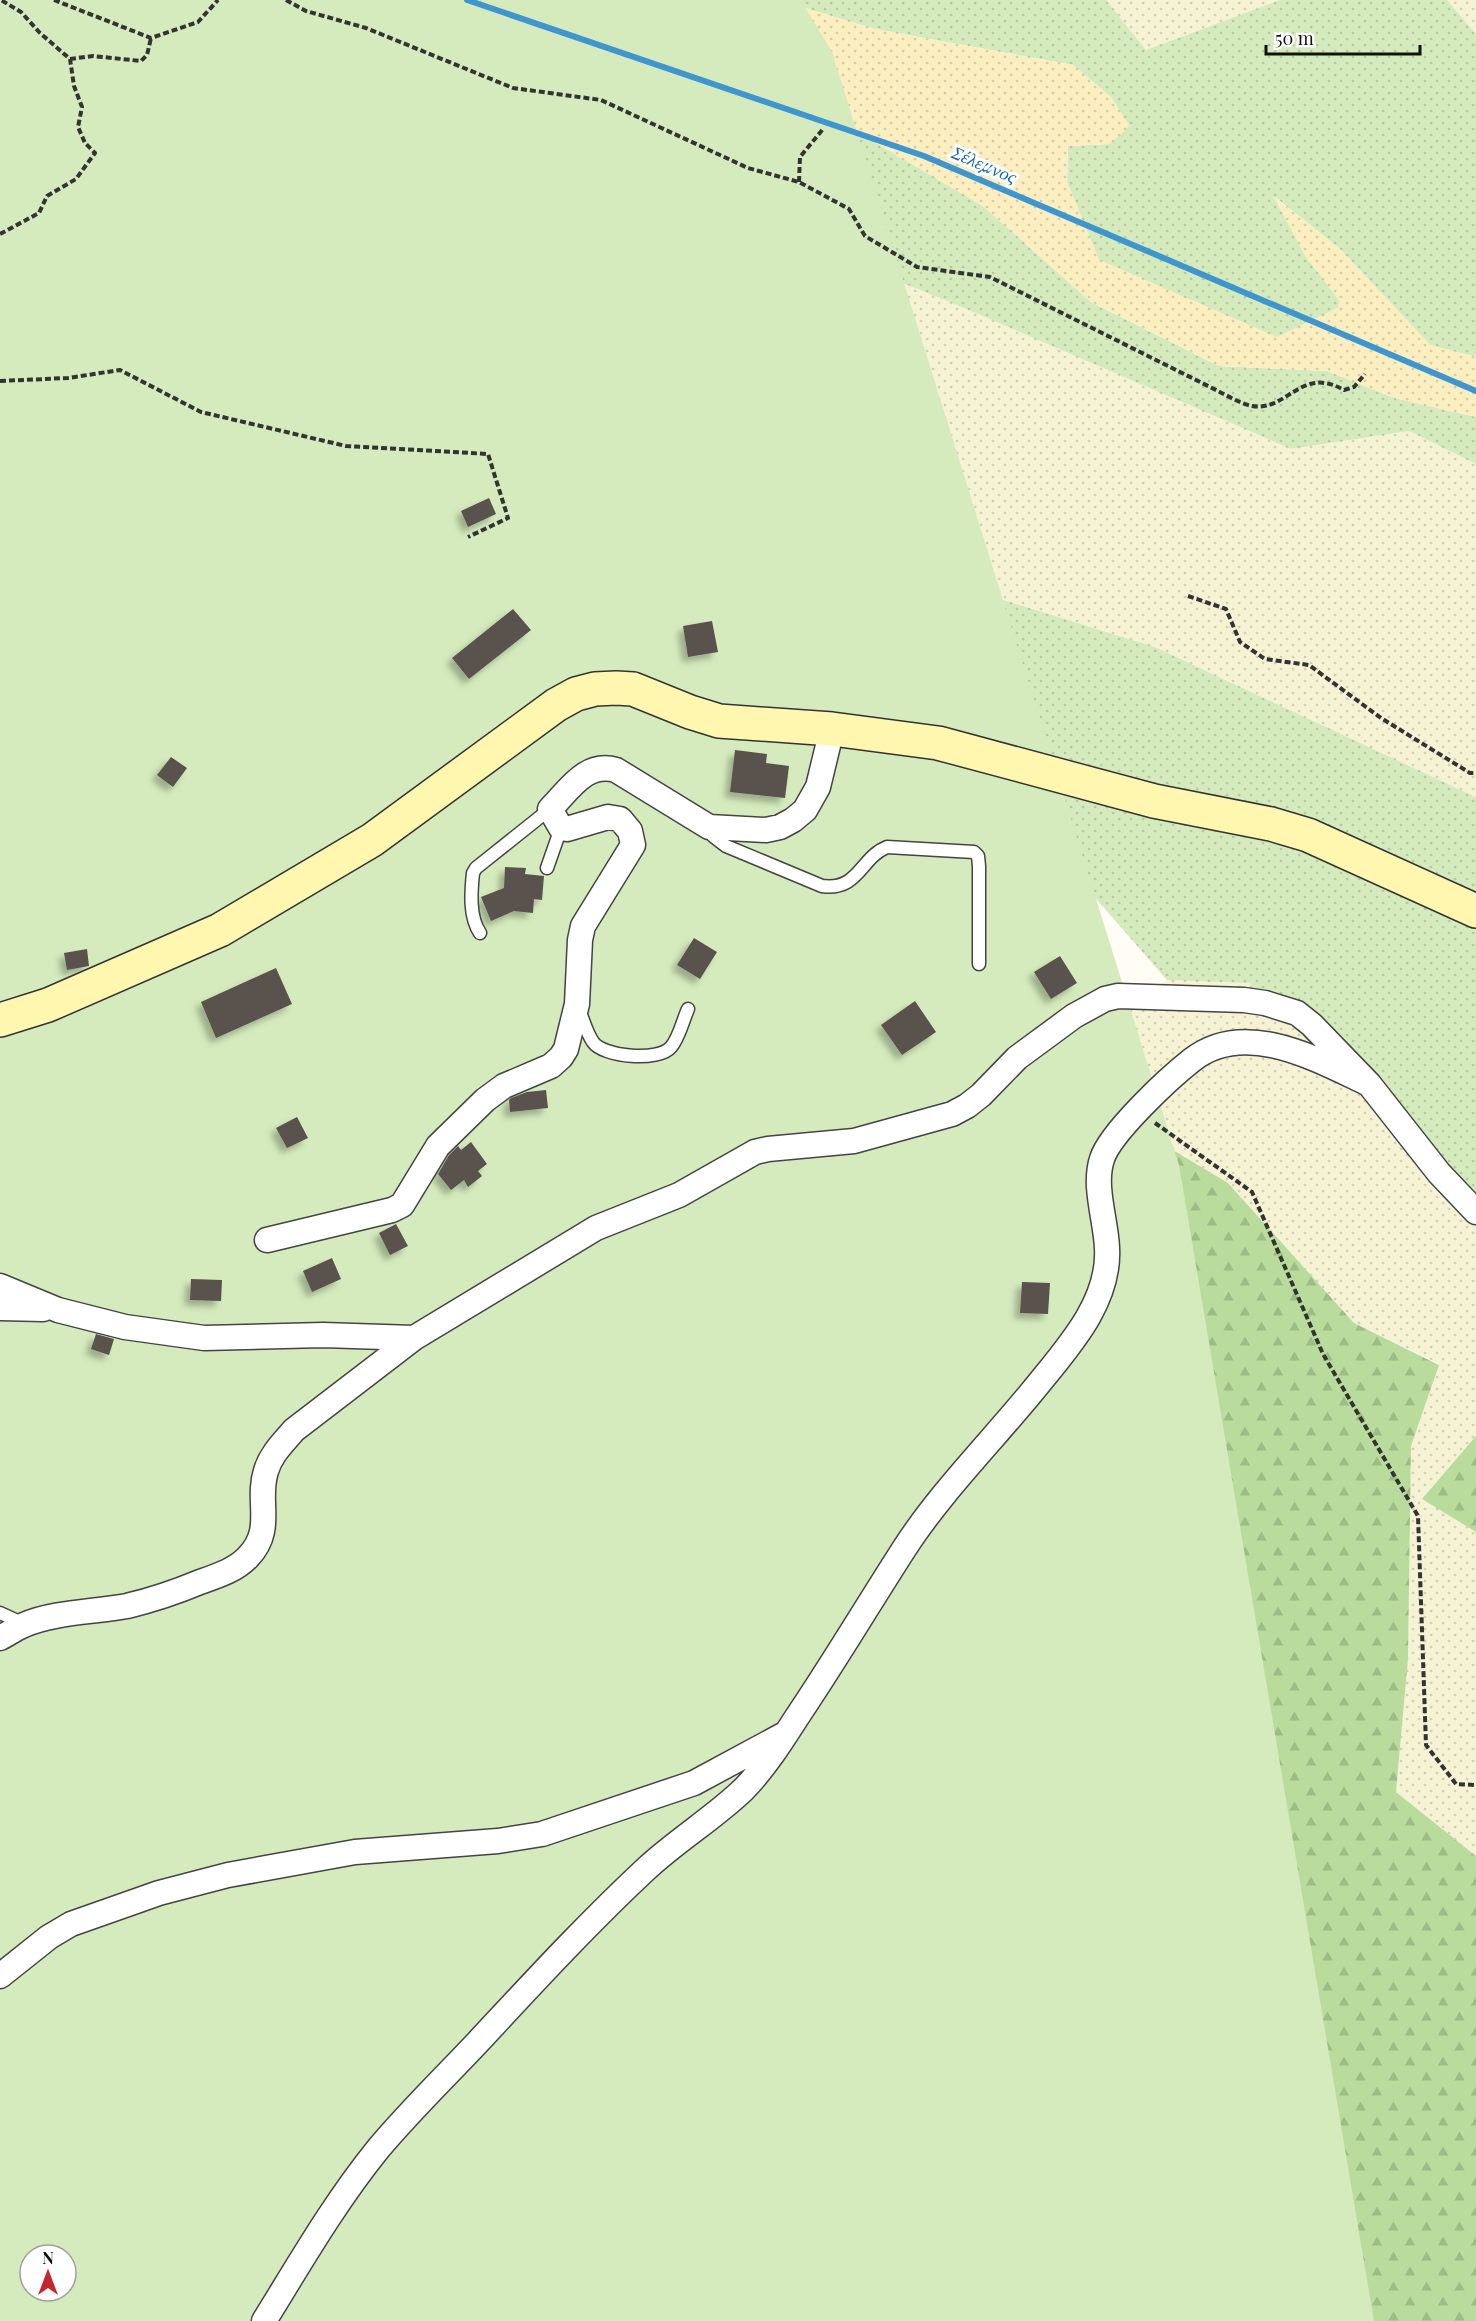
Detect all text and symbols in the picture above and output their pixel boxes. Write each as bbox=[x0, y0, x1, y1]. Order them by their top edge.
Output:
scale bar bbox=[1266, 18, 1420, 56]
text: 50 m bbox=[1275, 26, 1314, 50]
water label: Σέλεμνος bbox=[947, 139, 1021, 189]
north arrow bbox=[18, 2243, 78, 2303]
text: N bbox=[42, 2247, 54, 2268]

